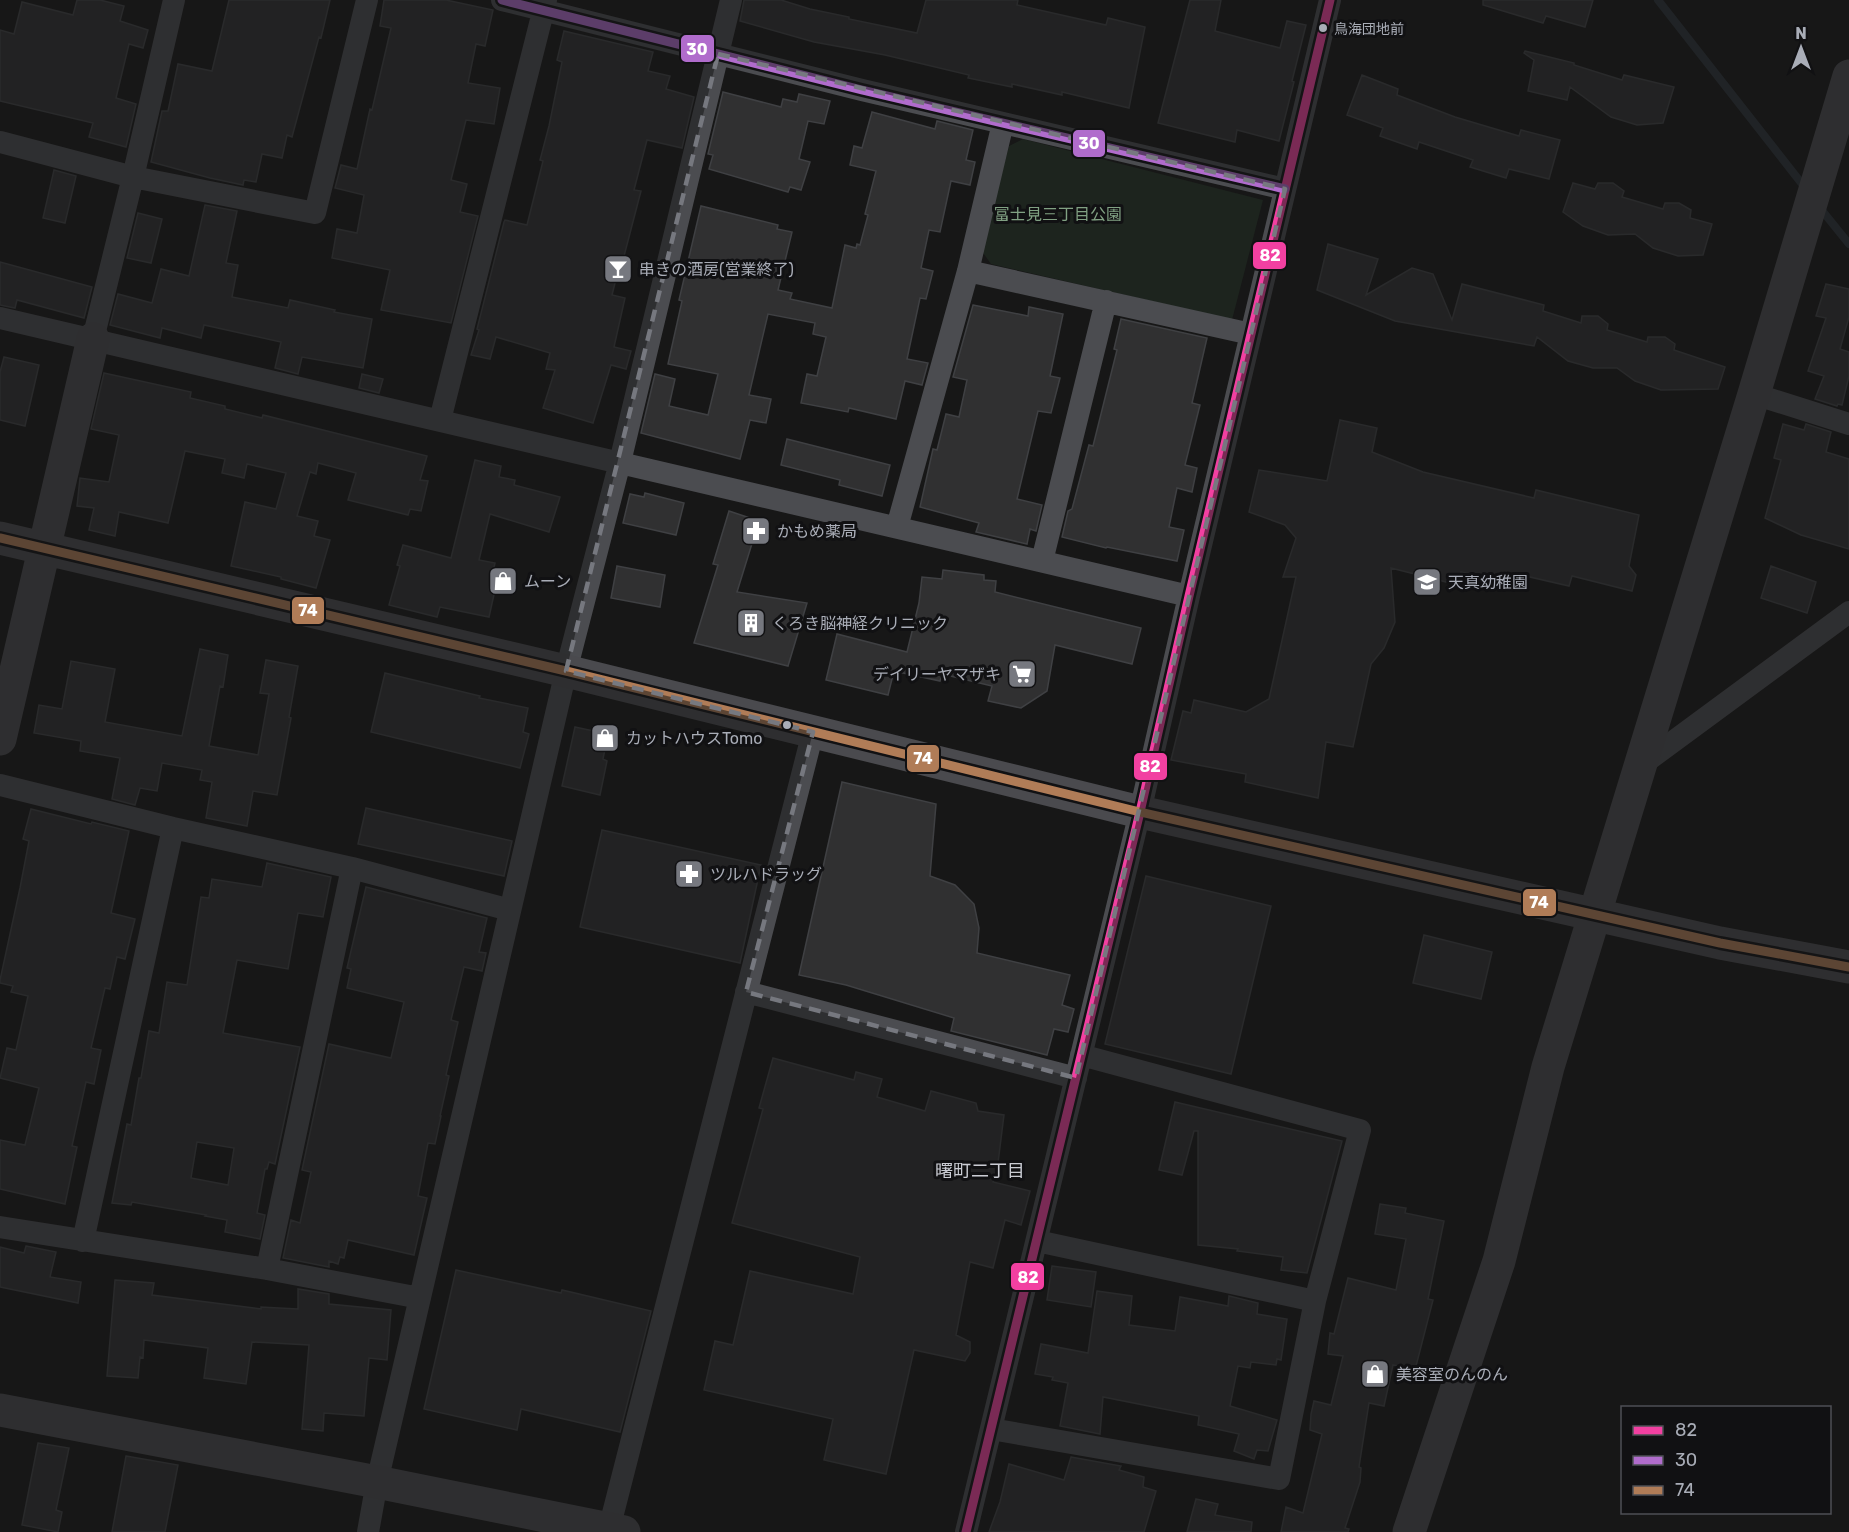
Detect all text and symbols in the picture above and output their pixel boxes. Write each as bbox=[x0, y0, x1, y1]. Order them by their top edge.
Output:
north arrow bbox=[1771, 18, 1831, 78]
place label: 鳥海団地前 bbox=[1334, 21, 1404, 38]
marker: 鳥海団地前 bbox=[1317, 22, 1329, 34]
text: N bbox=[1795, 24, 1807, 43]
line badge: 30 bbox=[680, 34, 715, 63]
text: 30 bbox=[686, 40, 708, 59]
line badge: 30 bbox=[1072, 129, 1106, 158]
text: 30 bbox=[1078, 134, 1100, 153]
park label: 富士見三丁目公園 bbox=[994, 205, 1122, 224]
line badge: 82 bbox=[1252, 241, 1287, 270]
text: 82 bbox=[1259, 246, 1281, 265]
bar icon: 串きの酒房(営業終了) bbox=[602, 253, 634, 285]
place label: 串きの酒房(営業終了) bbox=[639, 260, 794, 279]
pharmacy icon: かもめ薬局 bbox=[740, 515, 772, 547]
place label: かもめ薬局 bbox=[777, 522, 857, 541]
shop icon: ムーン bbox=[487, 565, 519, 597]
school or university icon: 天真幼稚園 bbox=[1411, 566, 1443, 598]
place label: ムーン bbox=[524, 572, 571, 591]
place label: 天真幼稚園 bbox=[1448, 573, 1528, 592]
line badge: 74 bbox=[291, 596, 325, 625]
text: 74 bbox=[298, 601, 318, 620]
building icon: くろき脳神経クリニック bbox=[735, 607, 767, 639]
place label: くろき脳神経クリニック bbox=[772, 614, 948, 633]
supermarket icon: デイリーヤマザキ bbox=[1006, 658, 1038, 690]
place label: デイリーヤマザキ bbox=[873, 665, 1001, 684]
unlabelled marker bbox=[781, 719, 793, 731]
shop icon: カットハウスTomo bbox=[589, 722, 621, 754]
place label: カットハウスTomo bbox=[626, 729, 762, 748]
line badge: 74 bbox=[906, 744, 940, 773]
text: 74 bbox=[913, 749, 933, 768]
line badge: 82 bbox=[1133, 752, 1168, 781]
text: 82 bbox=[1139, 757, 1161, 776]
pharmacy icon: ツルハドラッグ bbox=[673, 858, 705, 890]
place label: ツルハドラッグ bbox=[710, 865, 822, 884]
line badge: 74 bbox=[1522, 888, 1557, 917]
text: 74 bbox=[1529, 893, 1549, 912]
district label: 曙町二丁目 bbox=[935, 1160, 1025, 1182]
line badge: 82 bbox=[1010, 1262, 1045, 1291]
text: 82 bbox=[1017, 1268, 1039, 1287]
shop icon: 美容室のんのん bbox=[1359, 1358, 1391, 1390]
place label: 美容室のんのん bbox=[1396, 1365, 1508, 1384]
legend bbox=[1621, 1406, 1831, 1514]
text: 82 bbox=[1675, 1419, 1697, 1441]
text: 30 bbox=[1675, 1449, 1697, 1471]
text: 74 bbox=[1675, 1479, 1695, 1501]

